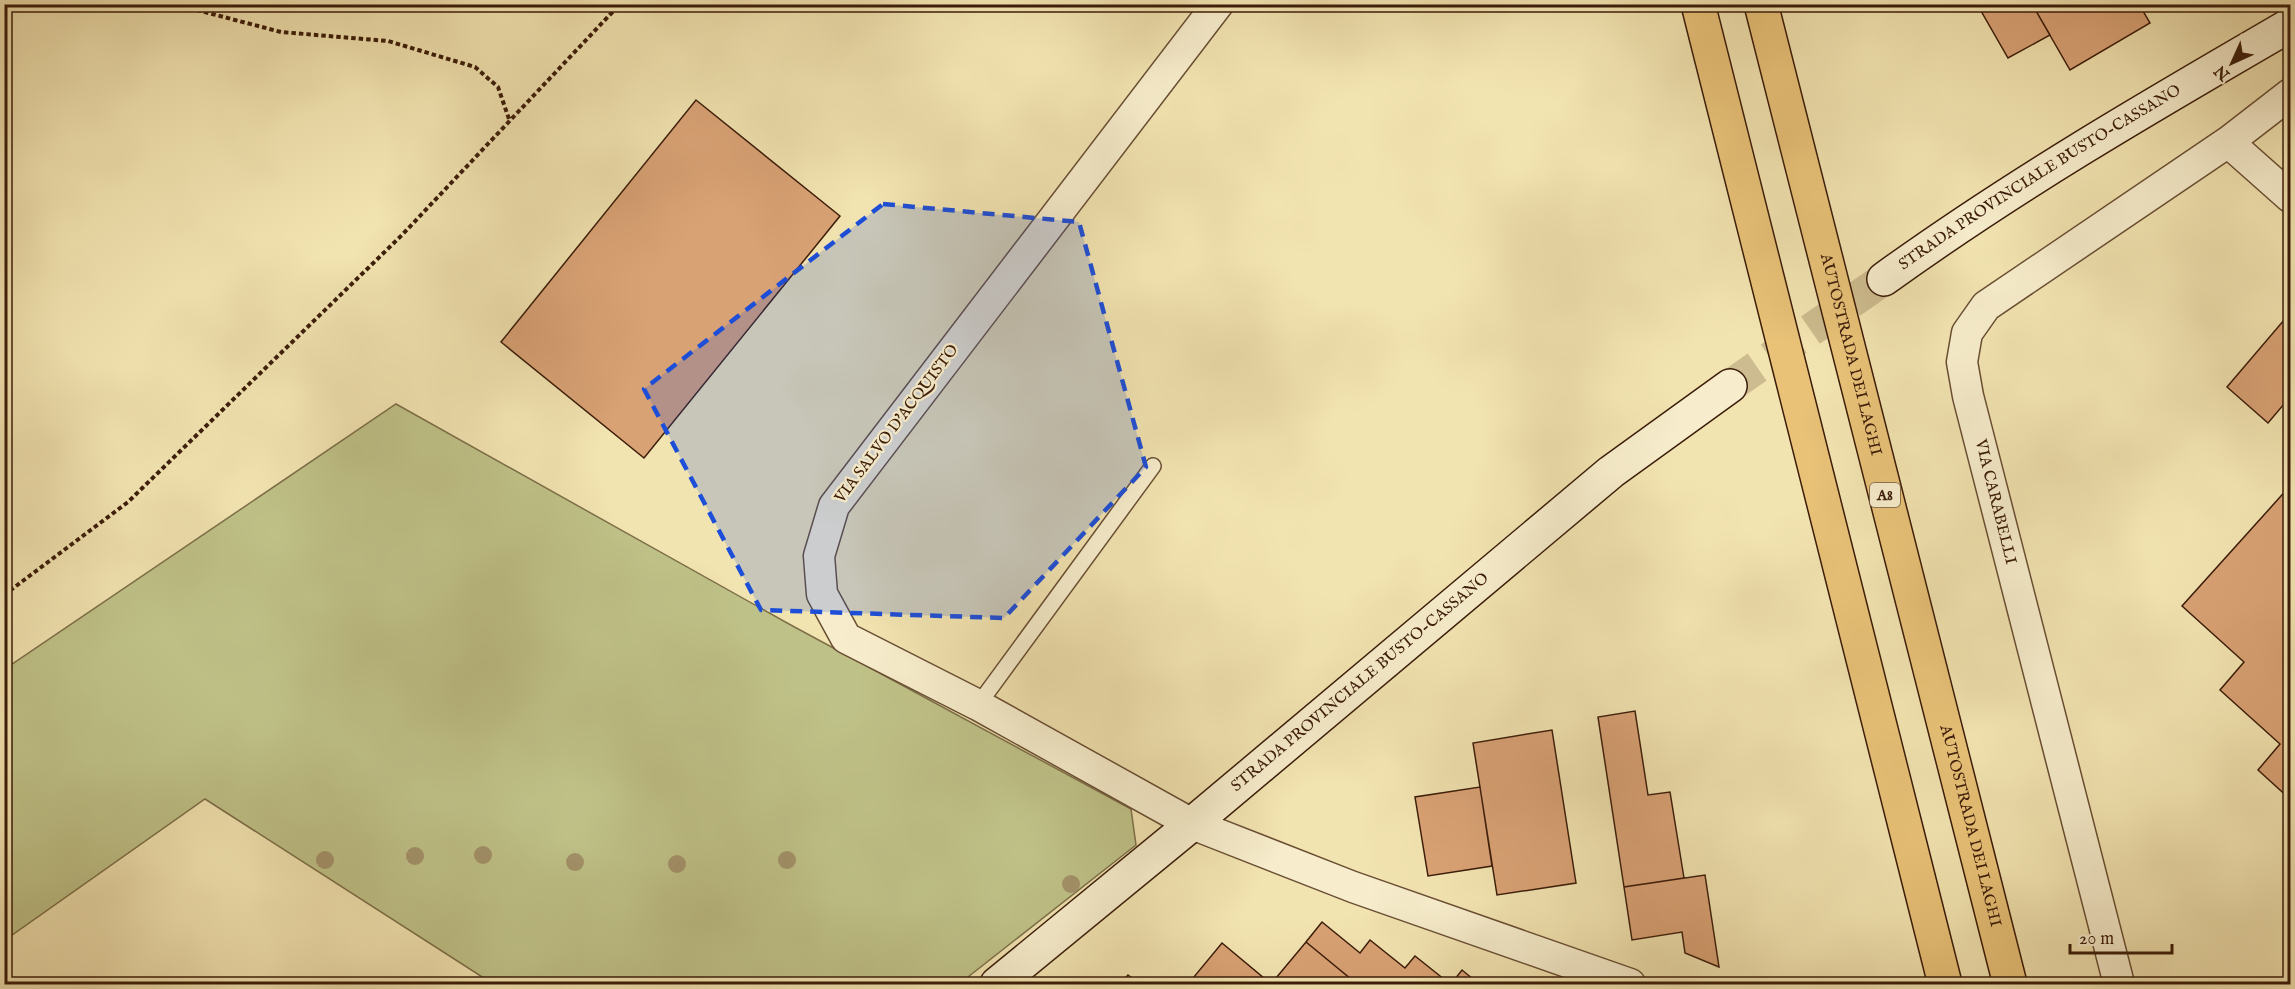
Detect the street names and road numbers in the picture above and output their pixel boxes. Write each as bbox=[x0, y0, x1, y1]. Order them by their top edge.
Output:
street label: STRADA PROVINCIALE BUSTO-CASSANO bbox=[1895, 81, 2185, 275]
street label: AUTOSTRADA DEI LAGHI bbox=[1815, 251, 1885, 458]
street label: VIA SALVO D'ACQUISTO bbox=[830, 341, 963, 508]
street label: VIA CARABELLI bbox=[1970, 436, 2020, 567]
road number: A8 bbox=[1870, 483, 1900, 507]
street label: STRADA PROVINCIALE BUSTO-CASSANO bbox=[1227, 569, 1493, 797]
street label: AUTOSTRADA DEI LAGHI bbox=[1934, 722, 2005, 929]

